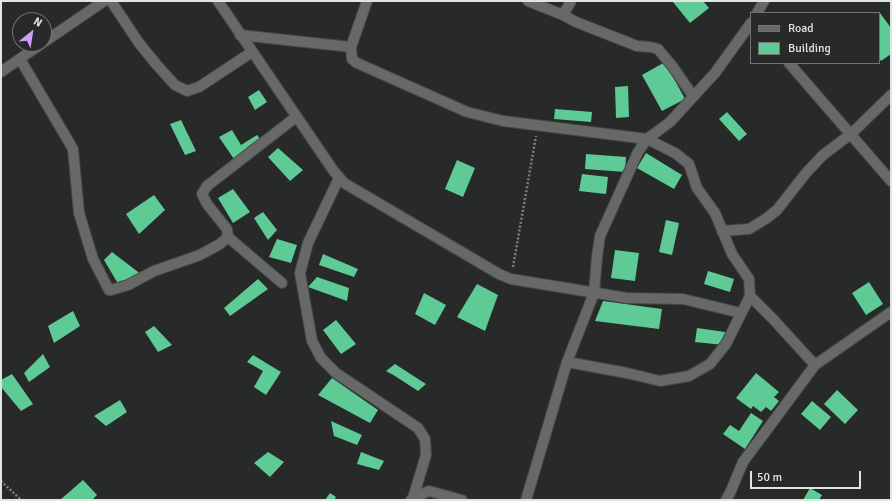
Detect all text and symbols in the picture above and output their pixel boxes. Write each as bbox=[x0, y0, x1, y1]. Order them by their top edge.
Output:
north arrow bbox=[12, 12, 52, 52]
legend bbox=[750, 12, 880, 64]
text: N bbox=[31, 14, 44, 30]
text: Road bbox=[788, 21, 814, 36]
text: Building bbox=[788, 41, 831, 56]
scale bar bbox=[752, 463, 863, 489]
text: 50 m bbox=[757, 470, 782, 485]

